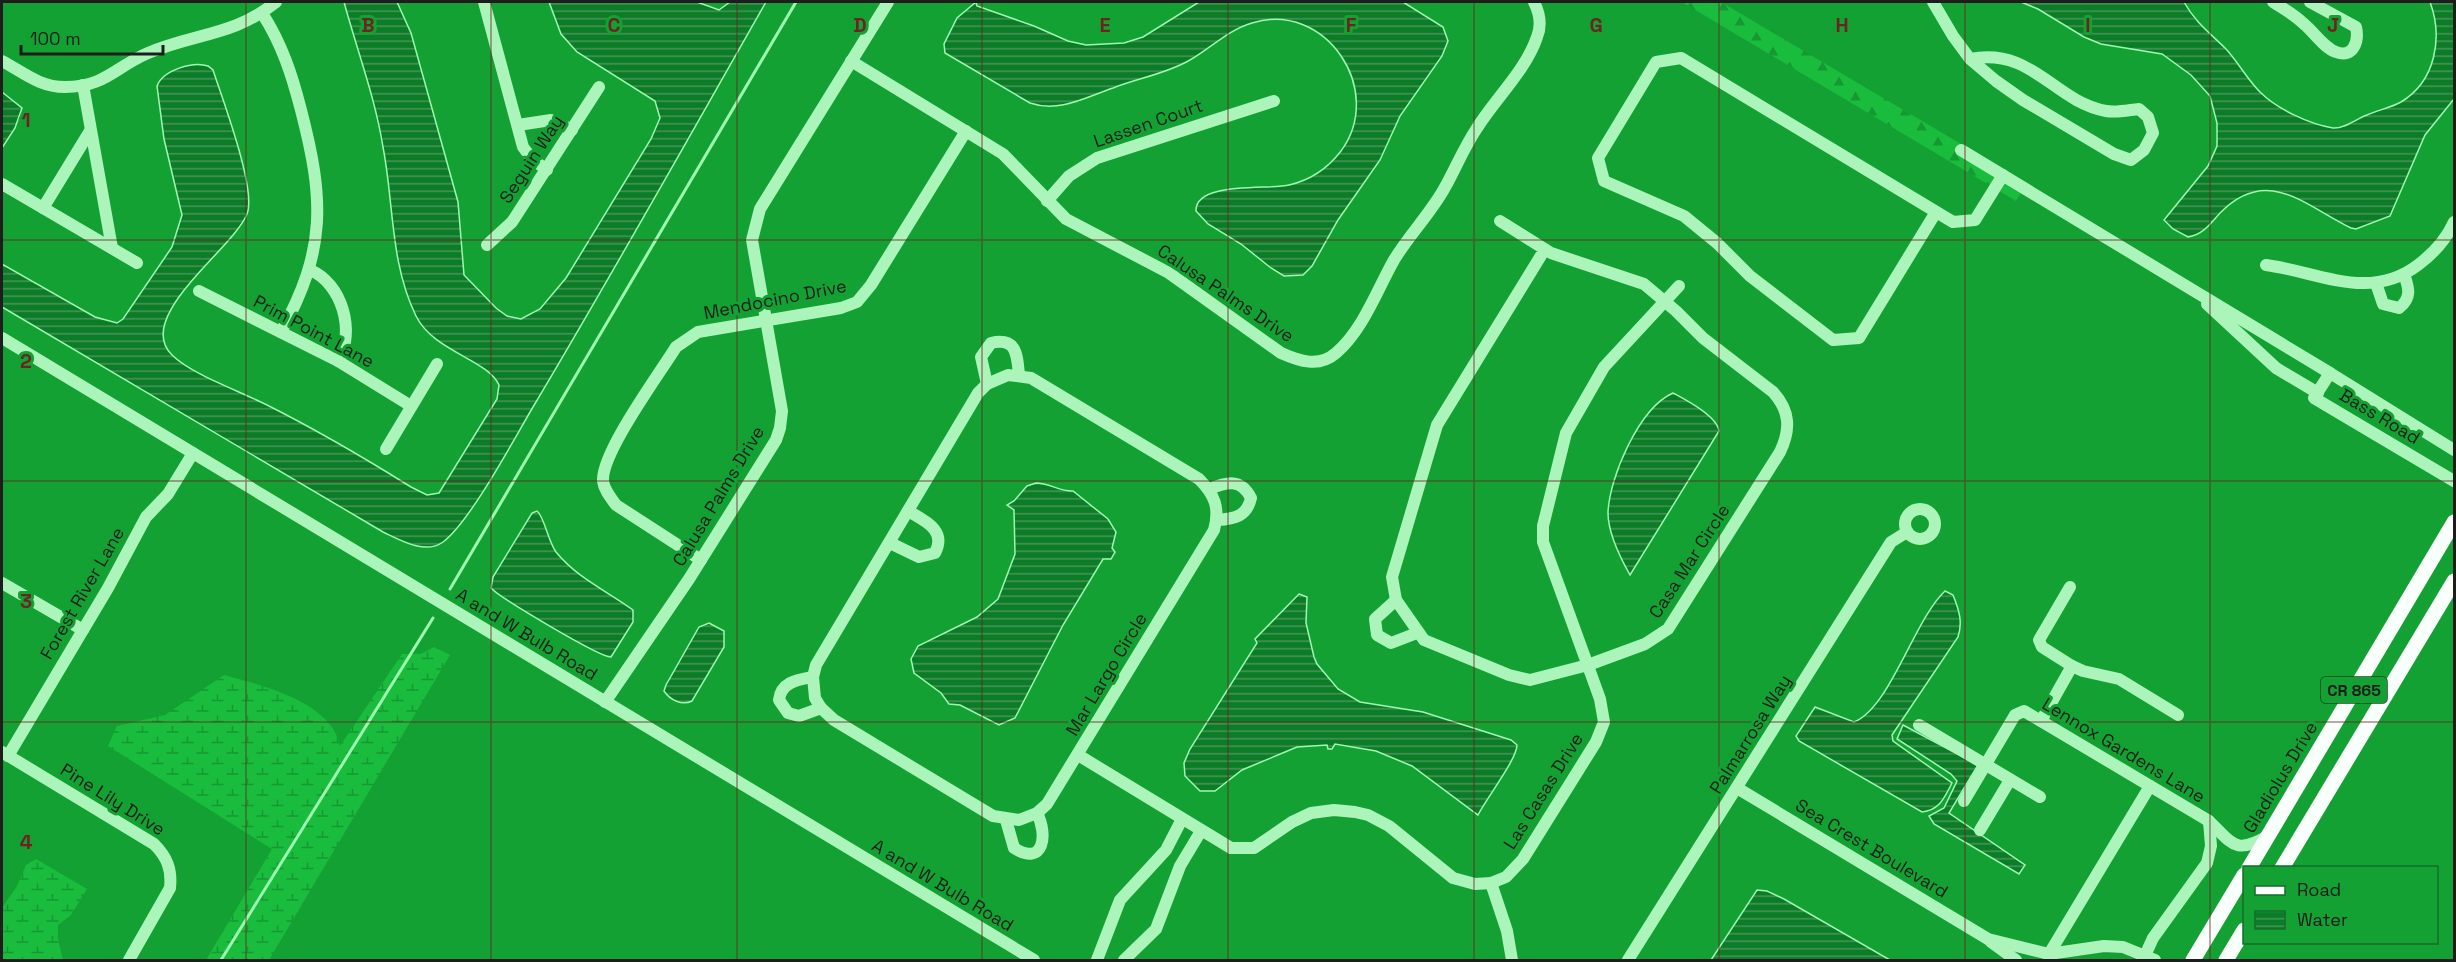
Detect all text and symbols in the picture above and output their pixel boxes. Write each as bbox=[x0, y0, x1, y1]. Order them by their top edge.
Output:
text: B bbox=[361, 12, 375, 38]
text: C bbox=[608, 12, 621, 38]
text: D bbox=[853, 12, 867, 38]
text: E bbox=[1099, 12, 1111, 38]
text: F bbox=[1346, 12, 1357, 38]
text: G bbox=[1589, 12, 1603, 38]
text: H bbox=[1835, 12, 1849, 38]
text: I bbox=[2085, 12, 2091, 38]
text: J bbox=[2327, 12, 2339, 38]
scale bar bbox=[21, 18, 164, 56]
text: 100 m bbox=[30, 27, 81, 50]
street label: Lassen Court bbox=[1090, 94, 1206, 152]
text: 1 bbox=[21, 107, 31, 133]
street label: Seguin Way bbox=[494, 110, 568, 208]
street label: Calusa Palms Drive bbox=[1153, 239, 1299, 347]
street label: Mendocino Drive bbox=[702, 274, 848, 324]
street label: Prim Point Lane bbox=[250, 289, 378, 373]
text: 2 bbox=[20, 348, 32, 374]
street label: Bass Road bbox=[2336, 383, 2424, 449]
street label: Calusa Palms Drive bbox=[667, 422, 769, 570]
street label: Casa Mar Circle bbox=[1643, 499, 1735, 623]
street label: Forest River Lane bbox=[35, 523, 129, 663]
street label: A and W Bulb Road bbox=[452, 583, 602, 685]
text: 3 bbox=[20, 588, 32, 614]
street label: Mar Largo Circle bbox=[1060, 608, 1152, 740]
street label: Palmarrosa Way bbox=[1704, 670, 1796, 798]
road number: CR 865 bbox=[2321, 677, 2387, 703]
street label: Lennox Gardens Lane bbox=[2038, 692, 2210, 808]
street label: Gladiolus Drive bbox=[2238, 717, 2322, 837]
street label: Las Casas Drive bbox=[1498, 729, 1588, 853]
street label: Pine Lily Drive bbox=[56, 758, 170, 840]
street label: Sea Crest Boulevard bbox=[1791, 793, 1953, 903]
text: 4 bbox=[20, 829, 33, 855]
street label: A and W Bulb Road bbox=[868, 834, 1018, 936]
legend bbox=[2243, 866, 2438, 944]
text: Road bbox=[2297, 878, 2341, 901]
text: Water bbox=[2297, 908, 2348, 931]

